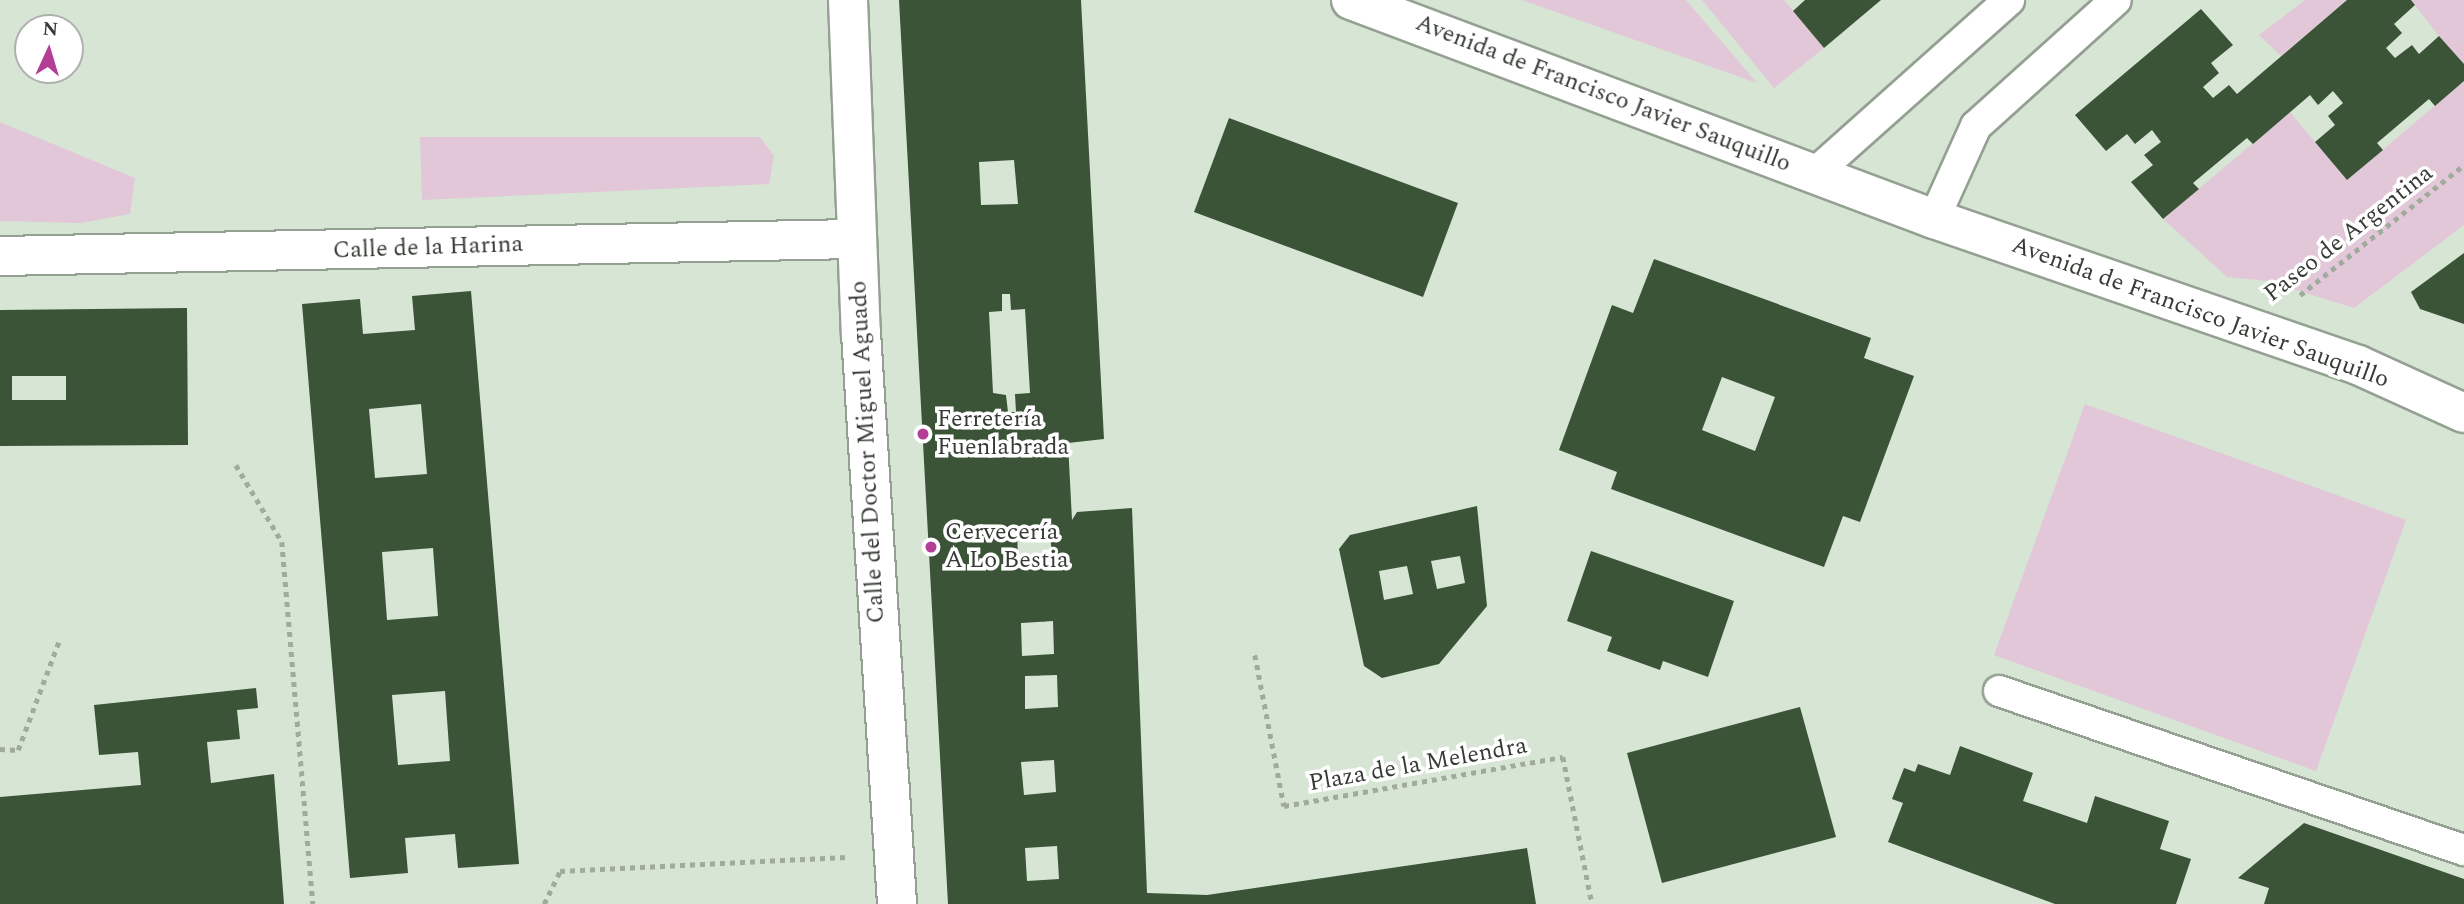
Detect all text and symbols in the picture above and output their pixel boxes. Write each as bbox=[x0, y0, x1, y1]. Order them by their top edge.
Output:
street label: Avenida de Francisco Javier Sauquillo bbox=[1411, 9, 1795, 179]
north arrow bbox=[14, 14, 84, 84]
text: N bbox=[42, 15, 59, 45]
street label: Paseo de Argentina bbox=[2259, 159, 2439, 309]
street label: Calle de la Harina bbox=[332, 230, 524, 266]
street label: Avenida de Francisco Javier Sauquillo bbox=[2007, 231, 2393, 395]
street label: Calle del Doctor Miguel Aguado bbox=[845, 280, 891, 624]
place label: Ferretería Fuenlabrada bbox=[937, 406, 1069, 462]
marker: Ferretería Fuenlabrada bbox=[915, 426, 931, 442]
place label: Cervecería A Lo Bestia bbox=[945, 519, 1069, 575]
marker: Cervecería A Lo Bestia bbox=[923, 539, 939, 555]
street label: Plaza de la Melendra bbox=[1307, 732, 1529, 798]

